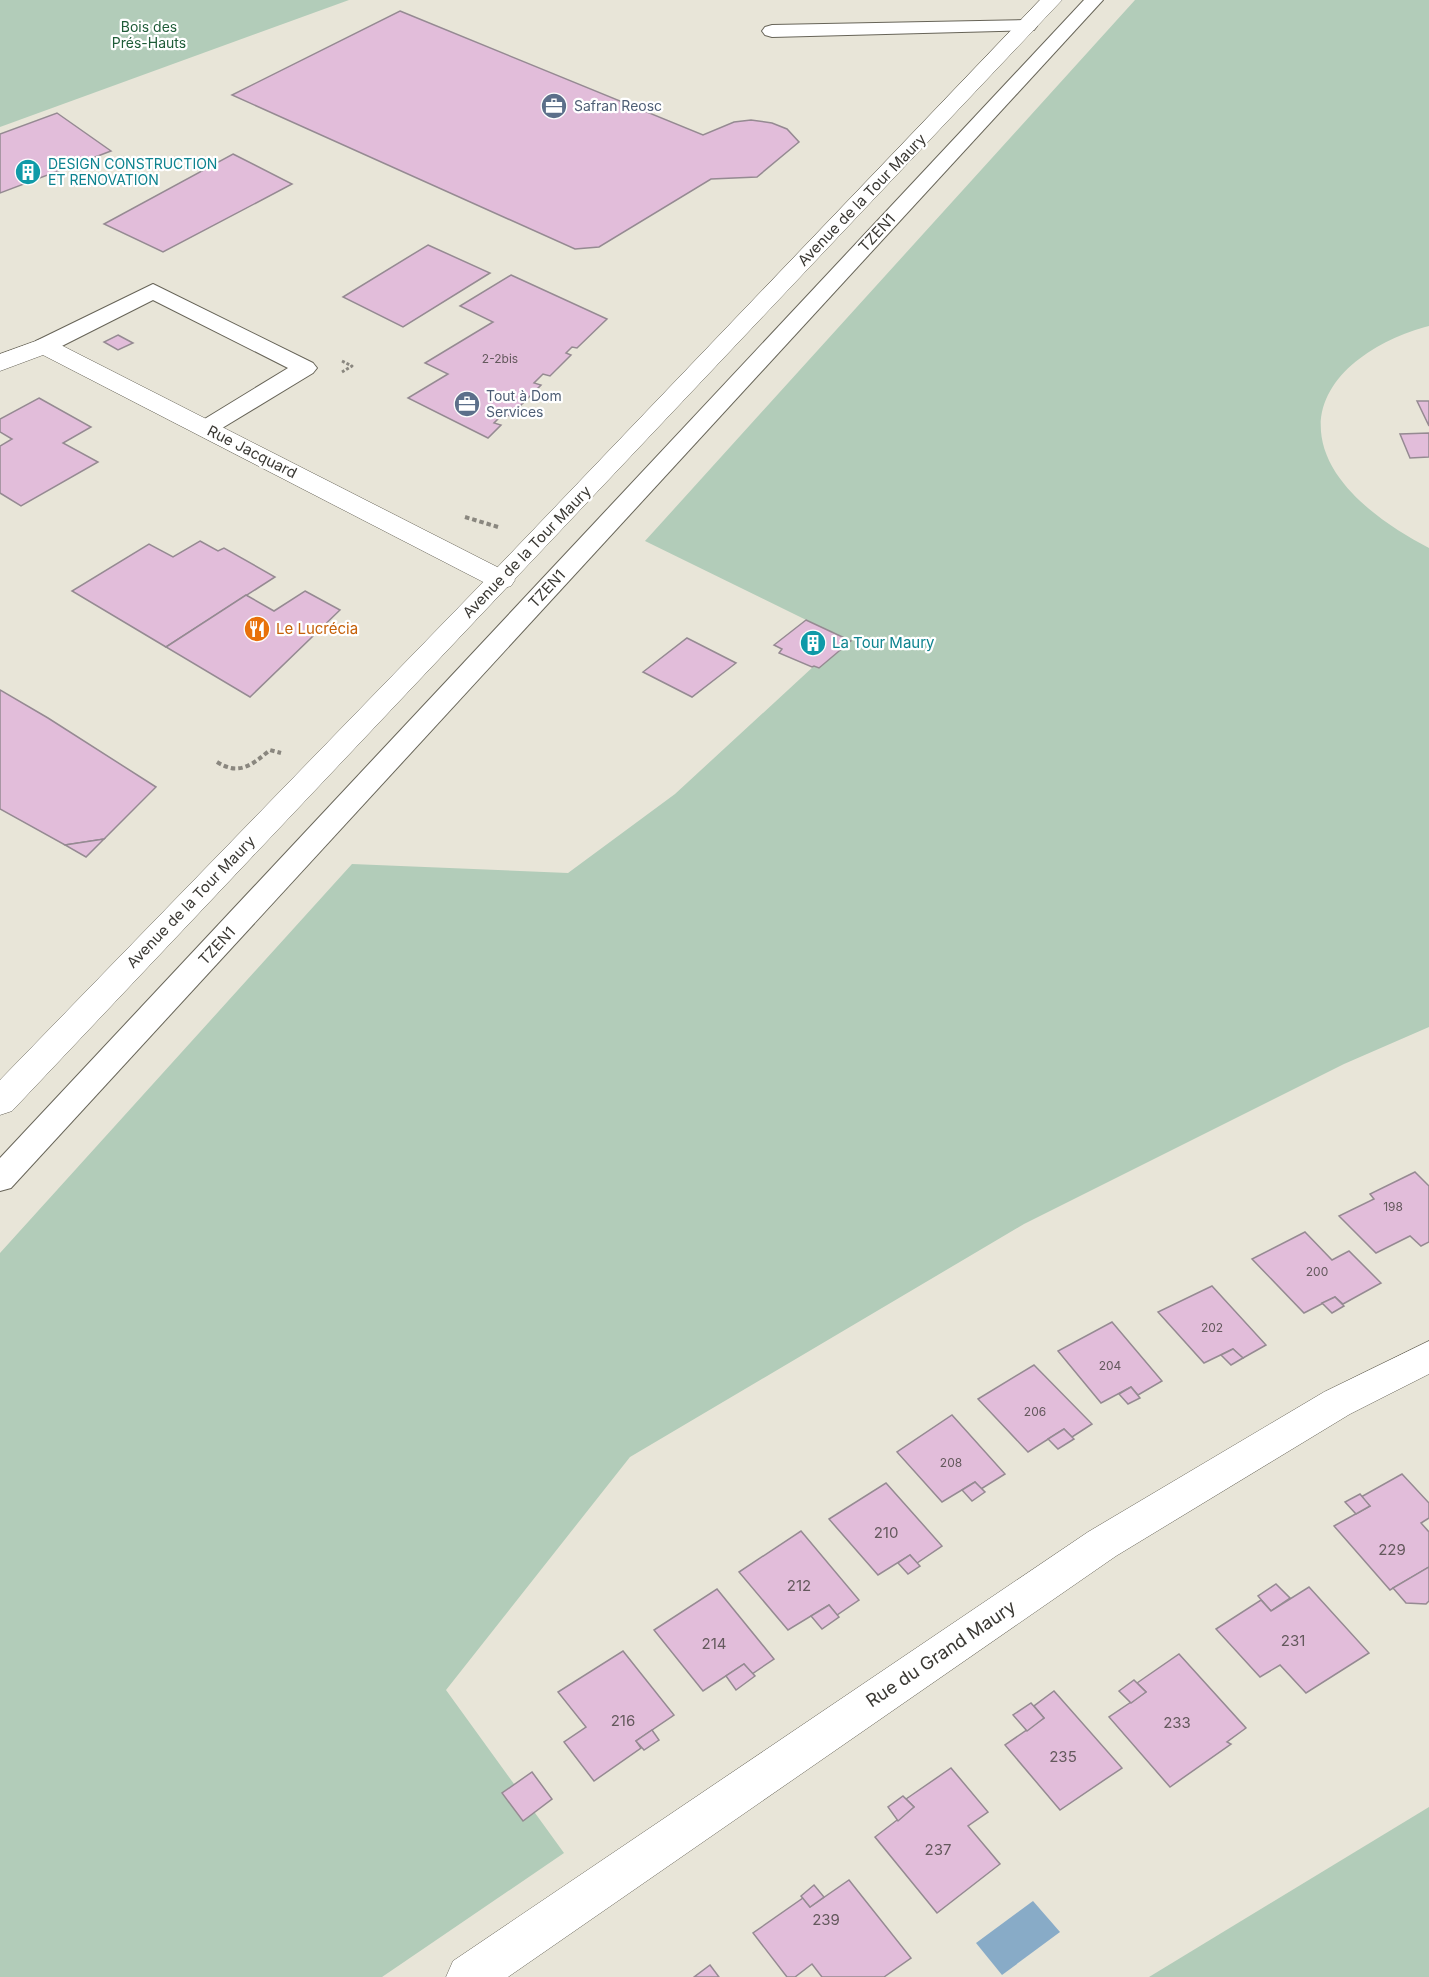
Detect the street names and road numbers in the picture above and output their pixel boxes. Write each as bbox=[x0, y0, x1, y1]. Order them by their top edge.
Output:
street label: Avenue de la Tour Maury bbox=[793, 129, 930, 270]
street label: TZEN1 bbox=[854, 210, 899, 256]
street label: Rue Jacquard bbox=[204, 421, 300, 482]
street label: Avenue de la Tour Maury bbox=[458, 481, 595, 622]
street label: TZEN1 bbox=[524, 566, 569, 612]
street label: Avenue de la Tour Maury bbox=[122, 831, 259, 972]
street label: TZEN1 bbox=[194, 923, 239, 969]
street label: Rue du Grand Maury bbox=[862, 1596, 1019, 1711]

